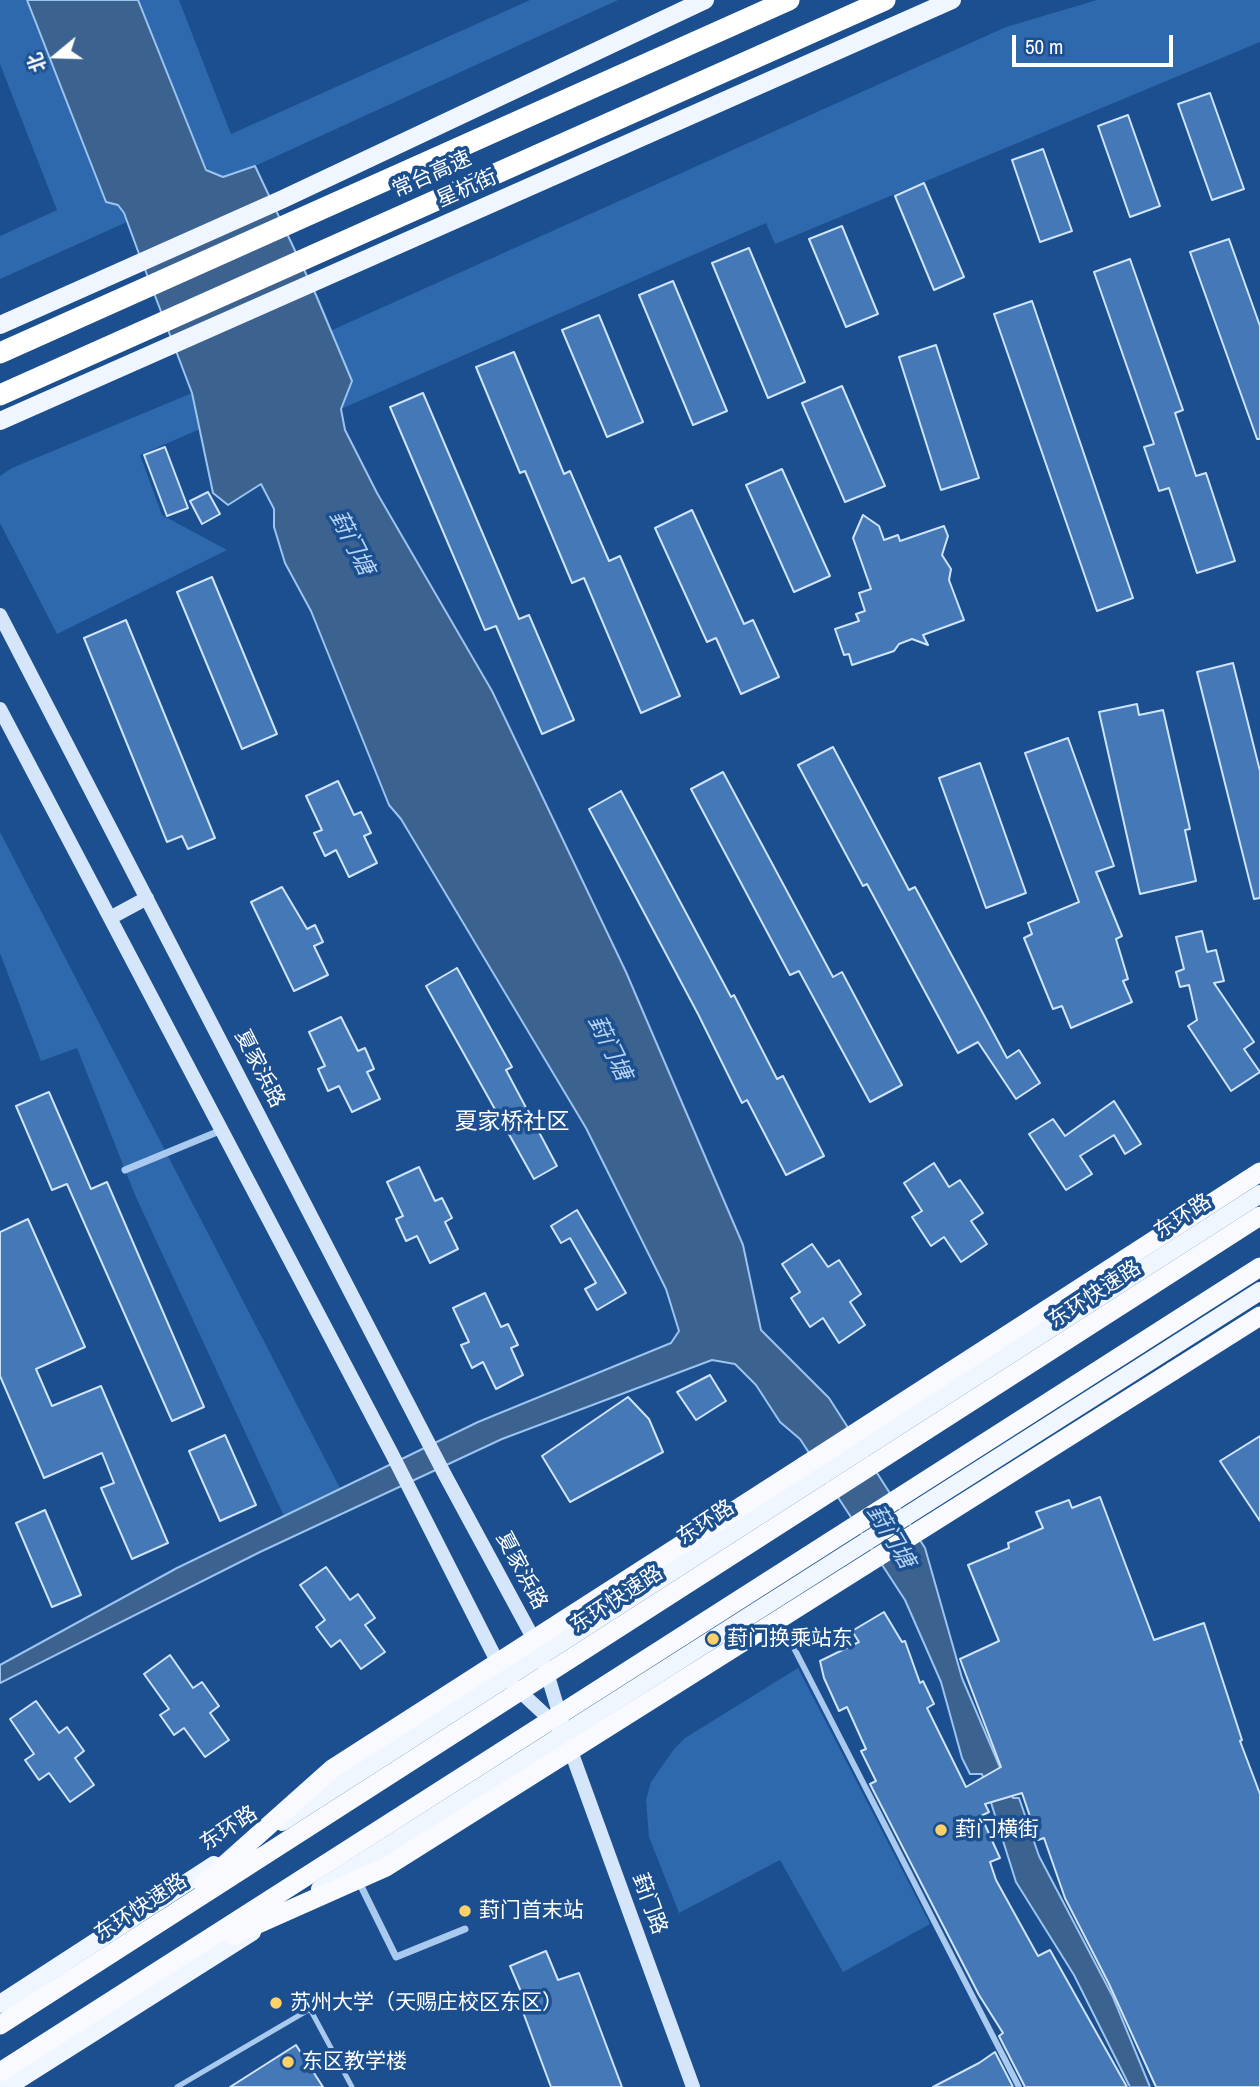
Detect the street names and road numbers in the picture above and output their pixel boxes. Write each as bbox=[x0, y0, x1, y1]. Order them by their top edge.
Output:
street label: 常台高速 bbox=[389, 146, 475, 204]
street label: 星杭街 bbox=[433, 165, 501, 213]
street label: 夏家浜路 bbox=[229, 1026, 289, 1112]
street label: 东环路 bbox=[1150, 1189, 1216, 1245]
street label: 东环快速路 bbox=[1044, 1256, 1146, 1334]
street label: 东环路 bbox=[673, 1495, 739, 1551]
street label: 夏家浜路 bbox=[490, 1528, 552, 1614]
street label: 东环快速路 bbox=[566, 1561, 668, 1639]
street label: 东环路 bbox=[196, 1801, 262, 1857]
street label: 东环快速路 bbox=[90, 1869, 192, 1947]
street label: 葑门路 bbox=[626, 1870, 672, 1938]

